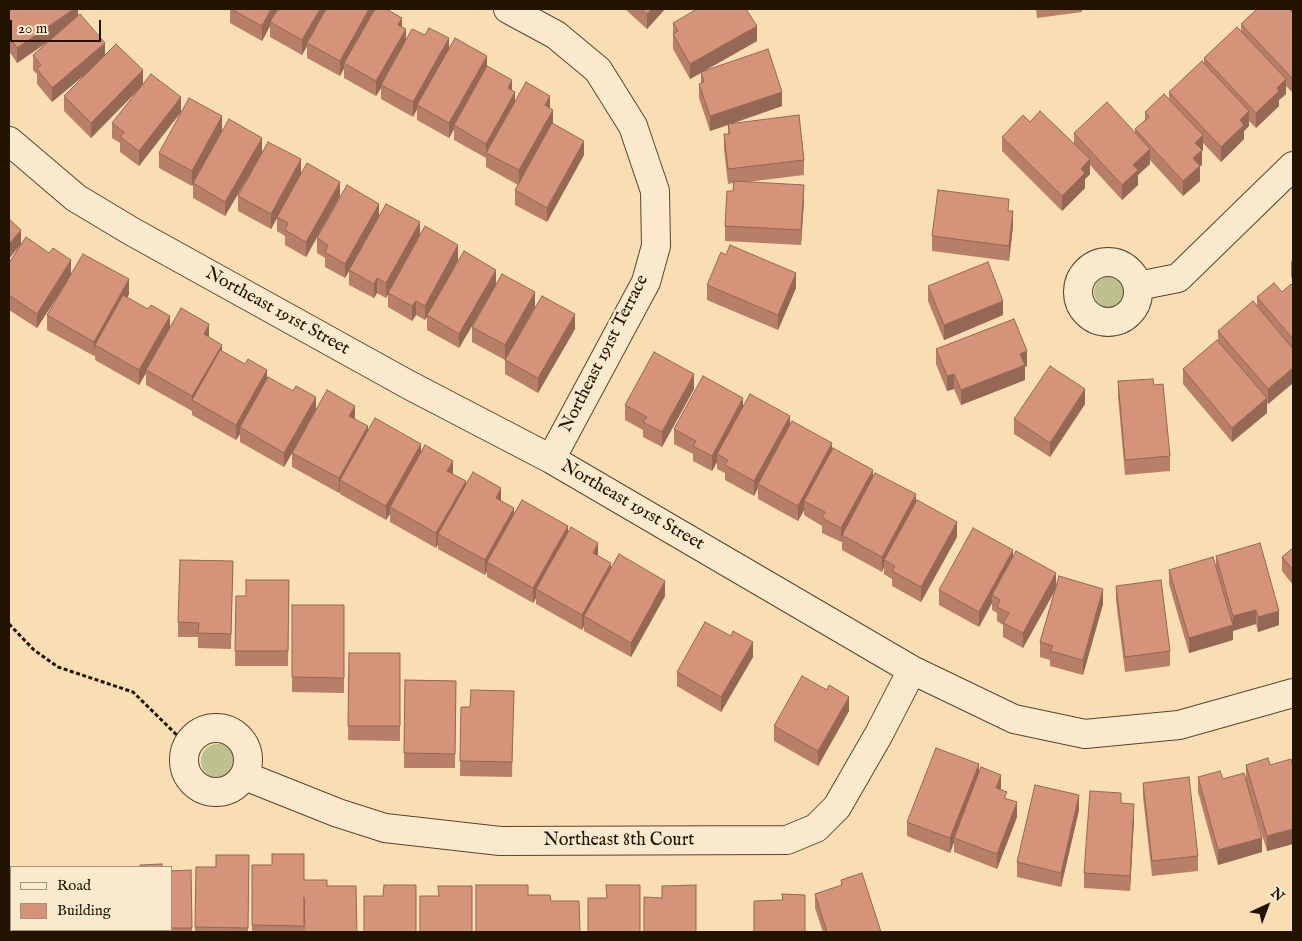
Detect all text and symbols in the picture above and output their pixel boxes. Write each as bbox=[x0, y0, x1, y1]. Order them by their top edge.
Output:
scale bar bbox=[12, 10, 104, 42]
text: 20 m bbox=[18, 19, 47, 38]
street label: Northeast 191st Street bbox=[201, 263, 353, 361]
street label: Northeast 191st Terrace bbox=[556, 272, 654, 436]
street label: Northeast 191st Street bbox=[557, 456, 707, 556]
street label: Northeast 8th Court bbox=[544, 830, 694, 852]
legend bbox=[10, 866, 172, 931]
text: Road bbox=[57, 876, 91, 895]
north arrow bbox=[1242, 881, 1292, 931]
text: N bbox=[1267, 884, 1288, 906]
text: Building bbox=[57, 901, 111, 920]

